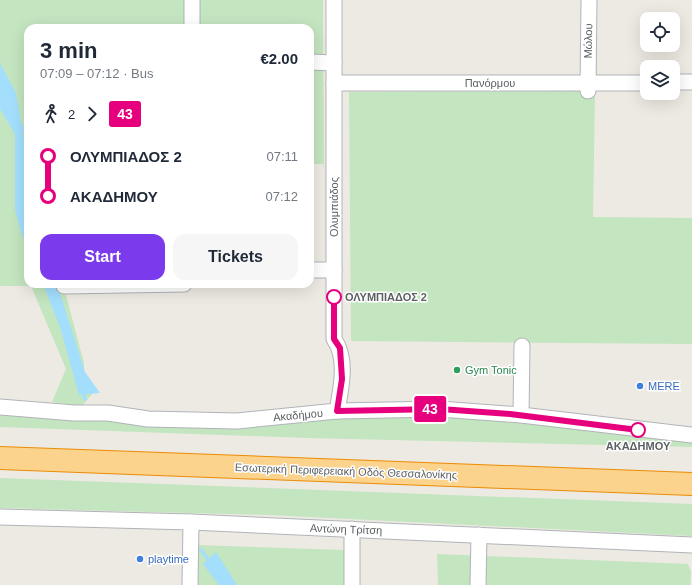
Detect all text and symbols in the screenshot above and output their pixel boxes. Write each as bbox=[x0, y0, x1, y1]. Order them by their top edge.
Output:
map controls bbox=[640, 12, 680, 100]
button: locate bbox=[640, 12, 680, 52]
street label: Μώλου bbox=[582, 23, 594, 59]
text: 3 min bbox=[40, 38, 97, 63]
text: €2.00 bbox=[260, 50, 298, 67]
button: layers bbox=[640, 60, 680, 100]
text: 07:09 – 07:12 · Bus bbox=[40, 66, 153, 81]
street label: Πανόρμου bbox=[465, 77, 515, 89]
icon: walk bbox=[40, 103, 62, 125]
icon: forward bbox=[81, 103, 103, 125]
text: 43 bbox=[117, 106, 133, 122]
text: 2 bbox=[68, 107, 75, 122]
text: ΟΛΥΜΠΙΑΔΟΣ 2 bbox=[70, 148, 182, 165]
text: 07:11 bbox=[266, 149, 298, 164]
street label: Ολυμπιάδος bbox=[328, 177, 340, 237]
text: ΑΚΑΔΗΜΟΥ bbox=[70, 188, 158, 205]
text: 07:12 bbox=[265, 189, 298, 204]
button: Start bbox=[40, 234, 165, 280]
button: Tickets bbox=[173, 234, 298, 280]
marker: ΟΛΥΜΠΙΑΔΟΣ 2 bbox=[326, 289, 342, 305]
place label: ΟΛΥΜΠΙΑΔΟΣ 2 bbox=[345, 291, 427, 303]
place label: Gym Tonic bbox=[465, 364, 517, 376]
marker: Gym Tonic bbox=[452, 365, 462, 375]
place label: MERE bbox=[648, 380, 680, 392]
marker: MERE bbox=[635, 381, 645, 391]
line badge: 43 bbox=[412, 396, 448, 422]
text: 43 bbox=[422, 401, 438, 417]
street label: Ακαδήμου bbox=[273, 407, 323, 423]
marker: ΑΚΑΔΗΜΟΥ bbox=[630, 422, 646, 438]
place label: ΑΚΑΔΗΜΟΥ bbox=[606, 440, 671, 452]
street label: Εσωτερική Περιφερειακή Οδός Θεσσαλονίκης bbox=[235, 461, 457, 481]
street label: Αντώνη Τρίτση bbox=[310, 522, 382, 536]
place label: playtime bbox=[148, 553, 189, 565]
marker: playtime bbox=[135, 554, 145, 564]

